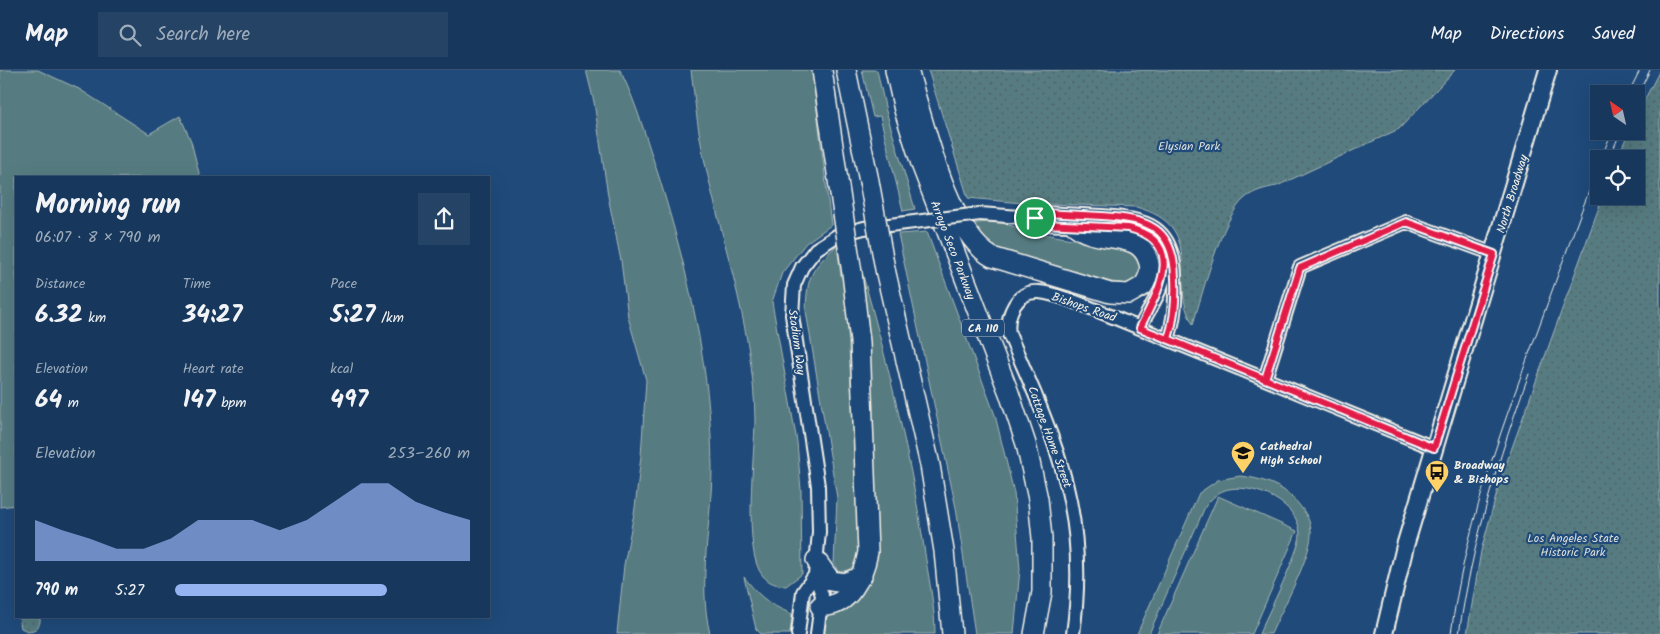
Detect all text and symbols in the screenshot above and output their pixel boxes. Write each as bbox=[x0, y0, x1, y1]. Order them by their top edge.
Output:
search box bbox=[98, 12, 448, 57]
text: Map bbox=[25, 15, 68, 54]
text: Search here bbox=[156, 20, 250, 50]
text: Map bbox=[1430, 20, 1462, 49]
text: Directions bbox=[1490, 20, 1564, 49]
text: Saved bbox=[1592, 20, 1635, 49]
icon: search bbox=[116, 21, 144, 49]
north arrow bbox=[1590, 85, 1645, 140]
map controls bbox=[1590, 85, 1645, 205]
park label: Elysian Park bbox=[1158, 137, 1220, 156]
button: locate bbox=[1590, 150, 1645, 205]
street label: North Broadway bbox=[1491, 152, 1534, 236]
text: Morning run bbox=[35, 183, 181, 228]
button: share bbox=[418, 193, 470, 245]
pin bbox=[1014, 197, 1056, 239]
street label: Arroyo Seco Parkway bbox=[925, 198, 980, 303]
icon: arrive bbox=[1021, 204, 1049, 232]
text: 06:07 · 8 × 790 m bbox=[35, 225, 160, 250]
text: Distance bbox=[35, 273, 85, 295]
text: Time bbox=[183, 273, 211, 295]
text: Pace bbox=[330, 273, 357, 295]
street label: Bishops Road bbox=[1049, 288, 1120, 328]
text: 6.32 bbox=[35, 295, 83, 335]
text: 34:27 bbox=[183, 295, 242, 335]
text: 5:27 bbox=[330, 295, 376, 335]
text: km bbox=[83, 307, 106, 329]
text: /km bbox=[376, 307, 404, 329]
street label: Stadium Way bbox=[782, 308, 811, 377]
road number: CA 110 bbox=[962, 320, 1004, 336]
text: Elevation bbox=[35, 358, 88, 380]
text: Heart rate bbox=[183, 358, 244, 380]
text: kcal bbox=[330, 358, 353, 380]
text: 64 bbox=[35, 380, 62, 420]
text: 147 bbox=[183, 380, 216, 420]
text: 497 bbox=[330, 380, 368, 420]
street label: Cottage Home Street bbox=[1022, 384, 1077, 491]
text: m bbox=[62, 392, 79, 414]
text: bpm bbox=[216, 392, 246, 414]
place label: Cathedral High School bbox=[1260, 437, 1322, 470]
school or university icon: Cathedral High School bbox=[1230, 440, 1256, 474]
text: Elevation bbox=[35, 441, 96, 466]
text: 253–260 m bbox=[388, 441, 470, 466]
place label: Broadway & Bishops bbox=[1454, 456, 1509, 489]
bus stop icon: Broadway & Bishops bbox=[1424, 459, 1450, 493]
park label: Los Angeles State Historic Park bbox=[1527, 529, 1619, 562]
text: 790 m bbox=[35, 578, 78, 603]
text: 5:27 bbox=[115, 578, 144, 603]

